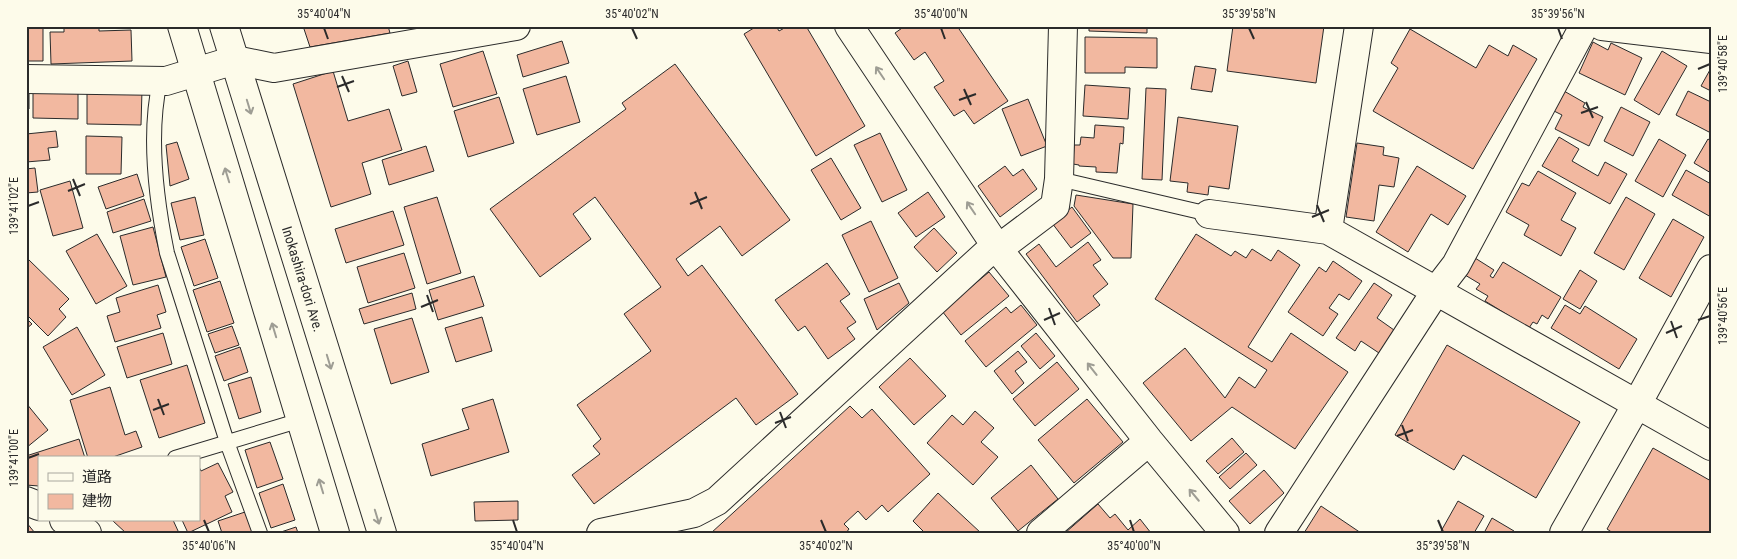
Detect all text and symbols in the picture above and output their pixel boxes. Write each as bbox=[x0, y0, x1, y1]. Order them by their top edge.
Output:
text: 35°40'04"N bbox=[297, 7, 351, 21]
text: 35°40'02"N bbox=[605, 7, 659, 21]
text: 35°40'00"N bbox=[914, 7, 968, 21]
text: 35°39'58"N bbox=[1222, 7, 1276, 21]
text: 35°39'56"N bbox=[1531, 7, 1585, 21]
text: 139°40'58"E bbox=[1716, 35, 1730, 93]
one-way arrow bbox=[875, 67, 885, 81]
one-way arrow bbox=[245, 99, 254, 114]
one-way arrow bbox=[222, 167, 232, 183]
text: 139°41'02"E bbox=[7, 177, 21, 235]
one-way arrow bbox=[965, 202, 975, 216]
street label: Inokashira-dori Ave. bbox=[279, 224, 327, 334]
text: 139°40'56"E bbox=[1716, 287, 1730, 345]
one-way arrow bbox=[269, 323, 278, 339]
one-way arrow bbox=[324, 354, 334, 370]
one-way arrow bbox=[1087, 362, 1097, 376]
text: 139°41'00"E bbox=[7, 429, 21, 487]
legend bbox=[38, 456, 200, 522]
text: 道路 bbox=[82, 468, 112, 486]
one-way arrow bbox=[315, 478, 325, 494]
one-way arrow bbox=[1189, 489, 1200, 502]
text: 建物 bbox=[82, 492, 112, 510]
one-way arrow bbox=[373, 509, 383, 525]
text: 35°40'06"N bbox=[182, 539, 236, 553]
text: 35°40'04"N bbox=[490, 539, 544, 553]
text: 35°40'02"N bbox=[799, 539, 853, 553]
text: 35°40'00"N bbox=[1107, 539, 1161, 553]
text: 35°39'58"N bbox=[1416, 539, 1470, 553]

